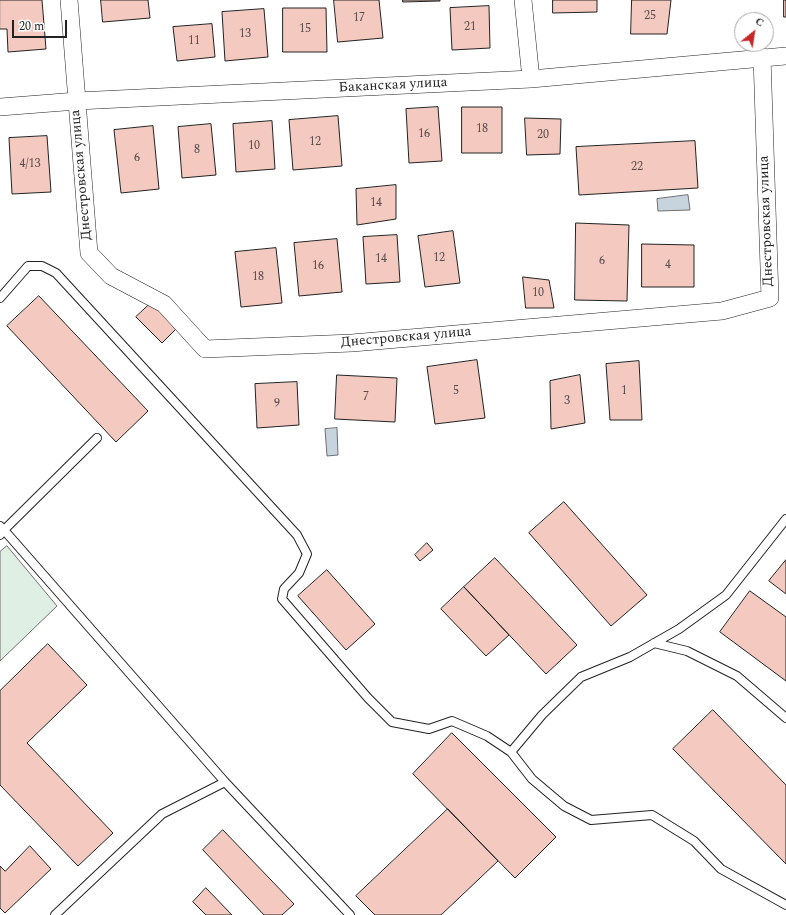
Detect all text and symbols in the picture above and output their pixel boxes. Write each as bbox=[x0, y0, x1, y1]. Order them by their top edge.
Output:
house number: 25 bbox=[644, 10, 656, 24]
scale bar bbox=[14, 12, 69, 38]
house number: 17 bbox=[353, 12, 365, 26]
north arrow bbox=[734, 12, 774, 52]
text: С bbox=[752, 13, 767, 31]
text: 20 m bbox=[19, 17, 44, 36]
house number: 21 bbox=[464, 21, 476, 35]
house number: 15 bbox=[299, 23, 311, 37]
house number: 13 bbox=[239, 28, 251, 42]
house number: 11 bbox=[188, 35, 200, 49]
street label: Баканская улица bbox=[338, 75, 448, 97]
street label: Днестровская улица bbox=[68, 109, 96, 241]
house number: 18 bbox=[476, 123, 488, 137]
house number: 16 bbox=[418, 128, 430, 142]
house number: 20 bbox=[537, 129, 549, 143]
house number: 12 bbox=[309, 136, 321, 150]
house number: 10 bbox=[248, 140, 260, 154]
house number: 8 bbox=[194, 144, 200, 158]
house number: 6 bbox=[134, 152, 140, 166]
street label: Днестровская улица bbox=[756, 155, 778, 287]
house number: 4/13 bbox=[20, 158, 40, 172]
house number: 22 bbox=[631, 161, 643, 175]
house number: 14 bbox=[370, 197, 382, 211]
house number: 12 bbox=[433, 252, 445, 266]
house number: 14 bbox=[375, 253, 387, 267]
house number: 6 bbox=[599, 255, 605, 269]
house number: 4 bbox=[665, 259, 671, 273]
house number: 16 bbox=[312, 260, 324, 274]
house number: 18 bbox=[252, 271, 264, 285]
house number: 10 bbox=[532, 287, 544, 301]
street label: Днестровская улица bbox=[340, 324, 472, 352]
house number: 5 bbox=[453, 385, 459, 399]
house number: 1 bbox=[621, 385, 627, 399]
house number: 7 bbox=[363, 391, 369, 405]
house number: 3 bbox=[564, 395, 570, 409]
house number: 9 bbox=[274, 398, 280, 412]

